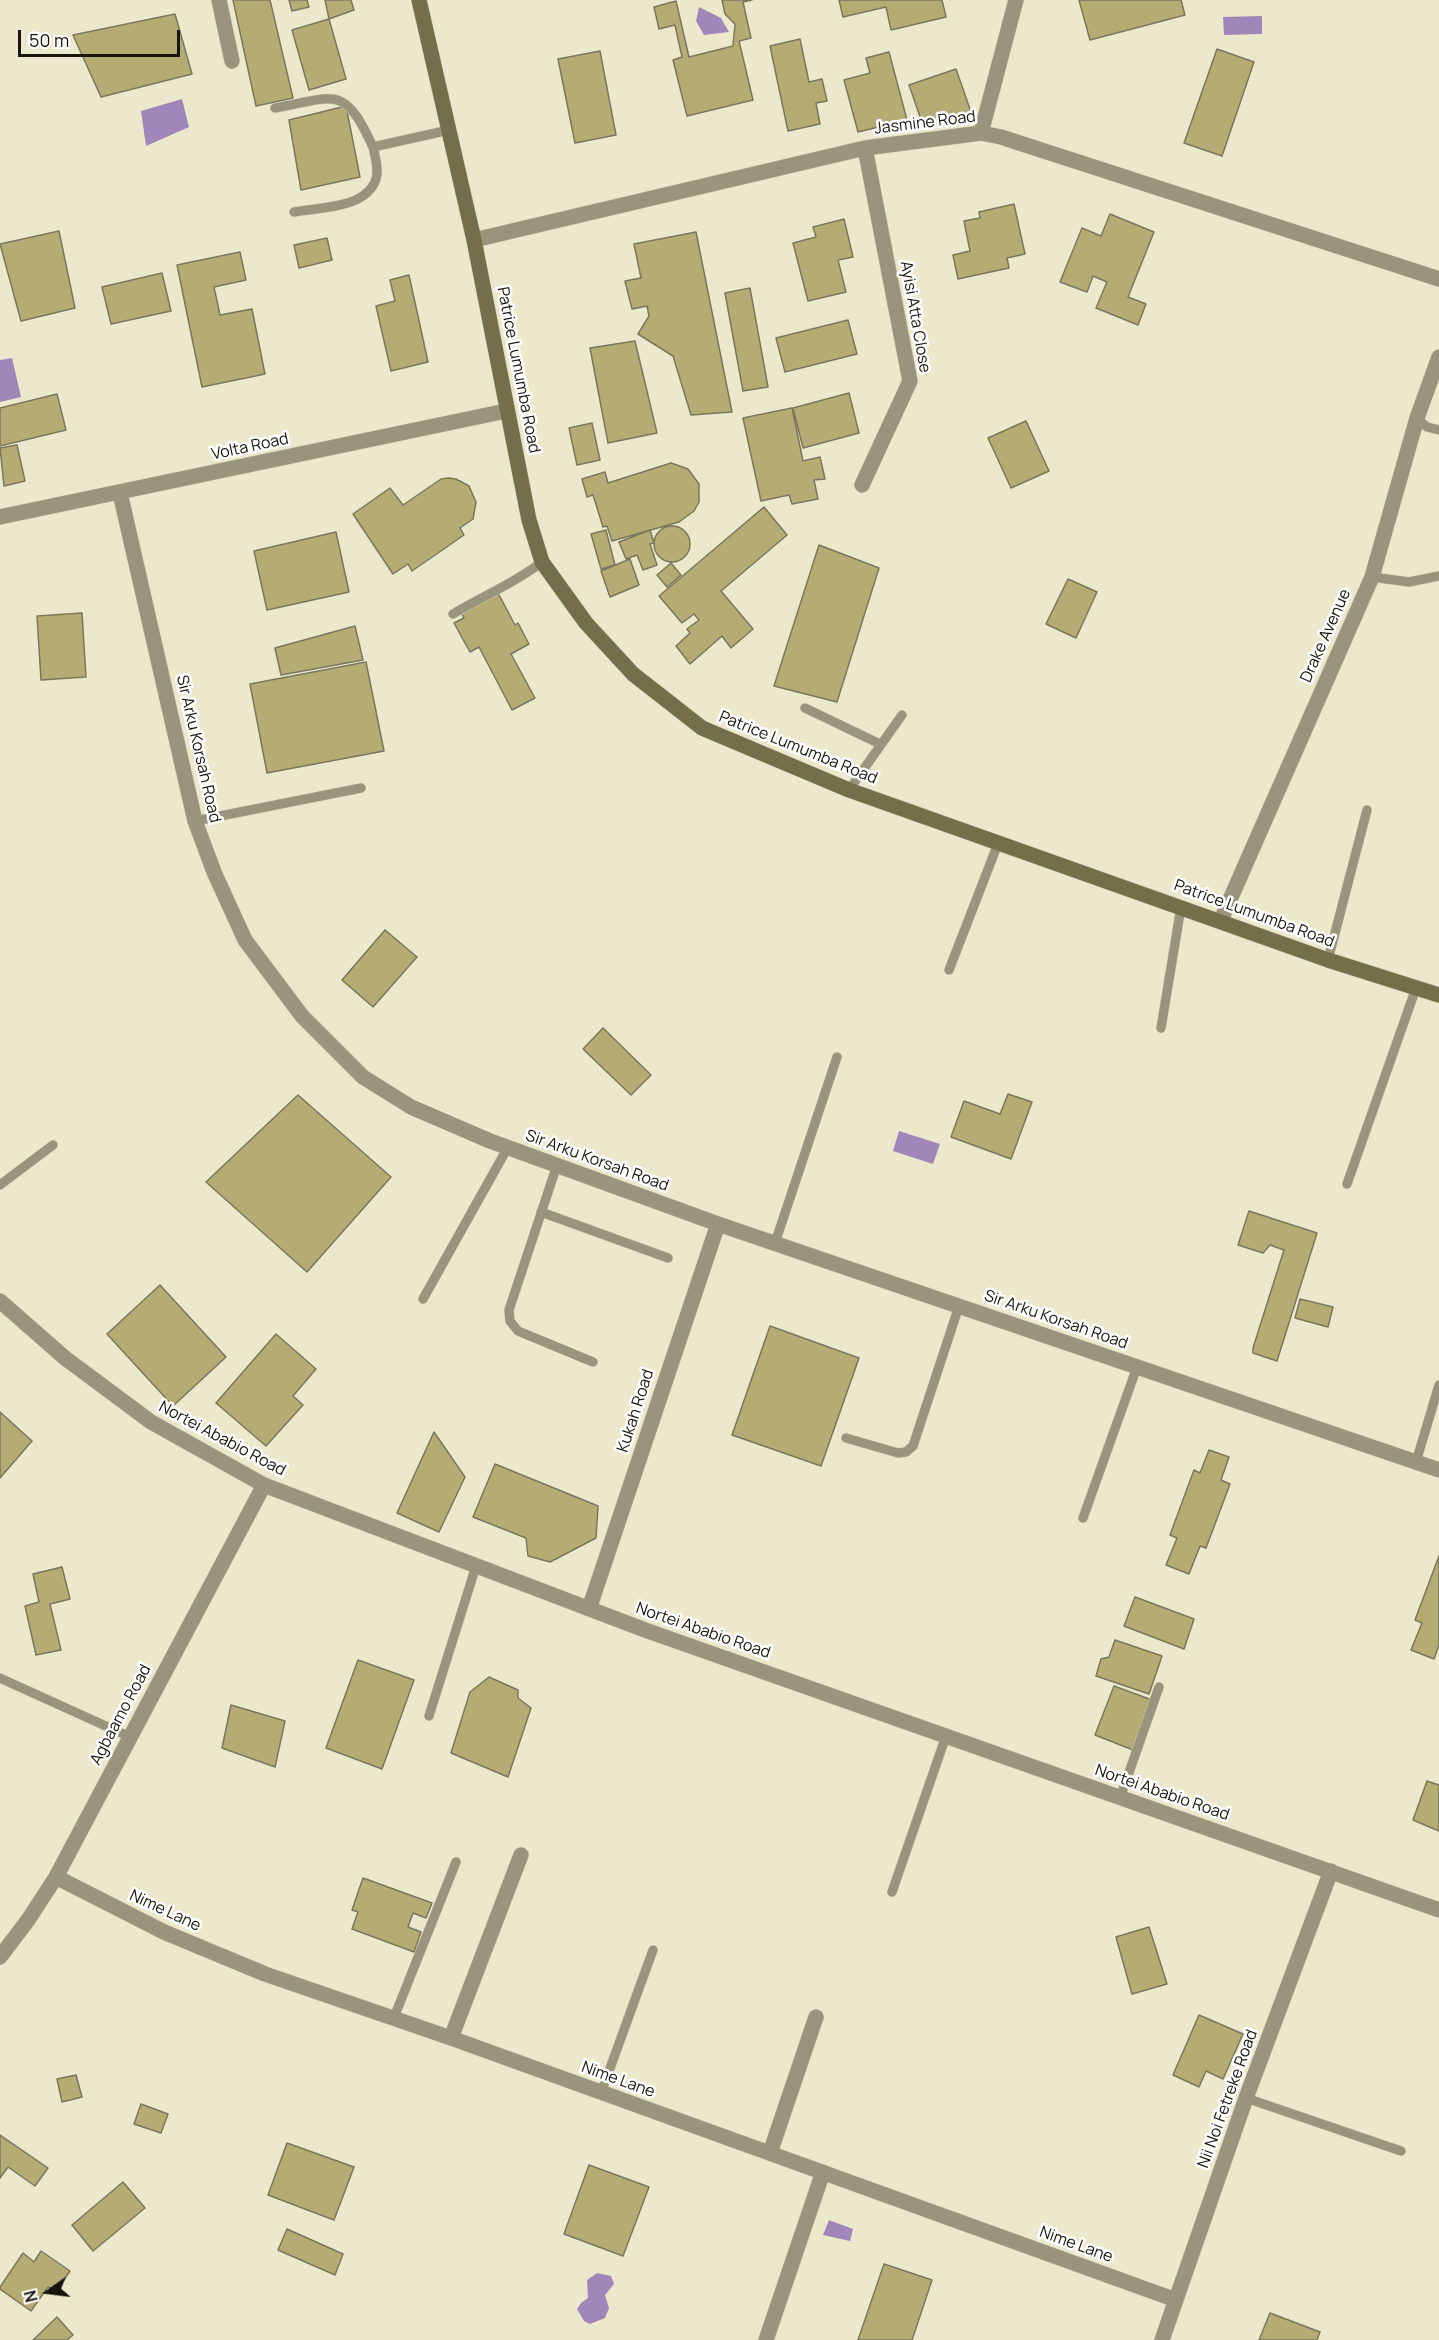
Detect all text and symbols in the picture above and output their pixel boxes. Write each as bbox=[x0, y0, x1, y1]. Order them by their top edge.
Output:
scale bar bbox=[21, 18, 183, 56]
text: 50 m bbox=[29, 28, 69, 52]
street label: Jasmine Road bbox=[873, 107, 977, 139]
street label: Ayisi Atta Close bbox=[896, 260, 934, 374]
street label: Patrice Lumumba Road bbox=[492, 285, 544, 455]
street label: Volta Road bbox=[210, 429, 290, 465]
street label: Drake Avenue bbox=[1297, 586, 1355, 686]
street label: Sir Arku Korsah Road bbox=[172, 673, 224, 825]
street label: Patrice Lumumba Road bbox=[716, 707, 880, 789]
street label: Patrice Lumumba Road bbox=[1171, 876, 1337, 952]
street label: Sir Arku Korsah Road bbox=[523, 1126, 671, 1196]
street label: Sir Arku Korsah Road bbox=[982, 1286, 1130, 1354]
street label: Kukah Road bbox=[614, 1367, 658, 1455]
street label: Nortei Ababio Road bbox=[155, 1397, 289, 1481]
street label: Nortei Ababio Road bbox=[633, 1599, 773, 1663]
street label: Agbaamo Road bbox=[86, 1662, 156, 1768]
street label: Nortei Ababio Road bbox=[1092, 1761, 1232, 1825]
street label: Nime Lane bbox=[126, 1886, 204, 1936]
street label: Nii Noi Fetreke Road bbox=[1194, 2027, 1262, 2171]
street label: Nime Lane bbox=[579, 2058, 657, 2102]
street label: Nime Lane bbox=[1037, 2223, 1115, 2267]
north arrow bbox=[18, 2262, 78, 2322]
text: N bbox=[18, 2288, 43, 2305]

